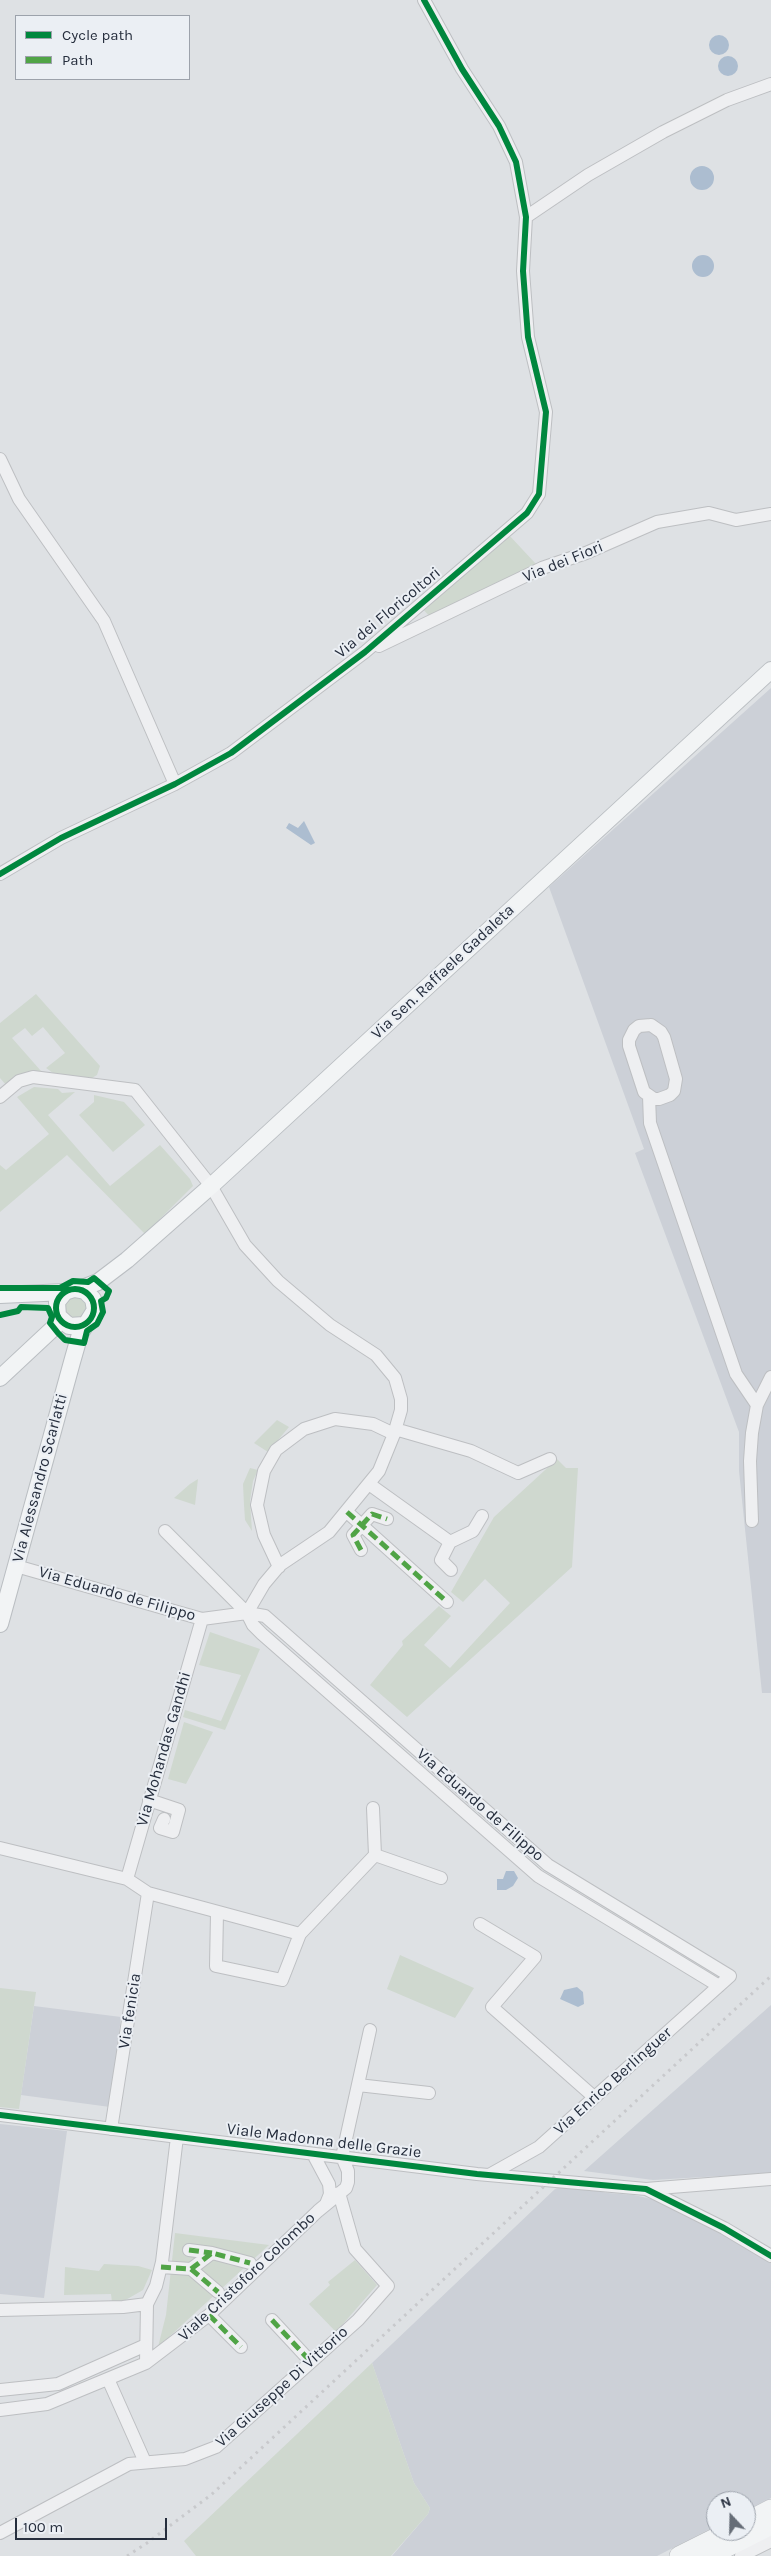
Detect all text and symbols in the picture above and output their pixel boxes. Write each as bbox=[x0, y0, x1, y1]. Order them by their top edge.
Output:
legend bbox=[15, 15, 190, 80]
text: Cycle path bbox=[62, 26, 133, 44]
text: Path bbox=[62, 51, 93, 69]
street label: Via dei Fiori bbox=[520, 537, 606, 587]
street label: Via dei Floricoltori bbox=[331, 563, 445, 663]
street label: Via Sen. Raffaele Gadaleta bbox=[367, 901, 519, 1043]
street label: Via Alessandro Scarlatti bbox=[8, 1391, 72, 1565]
street label: Via Eduardo de Filippo bbox=[36, 1562, 198, 1626]
street label: Via Mohandas Gandhi bbox=[133, 1669, 195, 1829]
street label: Via Eduardo de Filippo bbox=[412, 1744, 548, 1866]
street label: Via fenicia bbox=[115, 1972, 145, 2050]
street label: Via Enrico Berlinguer bbox=[550, 2023, 676, 2139]
street label: Viale Madonna delle Grazie bbox=[226, 2120, 422, 2162]
street label: Viale Cristoforo Colombo bbox=[175, 2209, 319, 2345]
street label: Via Giuseppe Di Vittorio bbox=[212, 2323, 352, 2451]
north arrow bbox=[706, 2491, 756, 2541]
text: N bbox=[718, 2493, 734, 2512]
scale bar bbox=[18, 2508, 170, 2540]
text: 100 m bbox=[23, 2518, 63, 2536]

